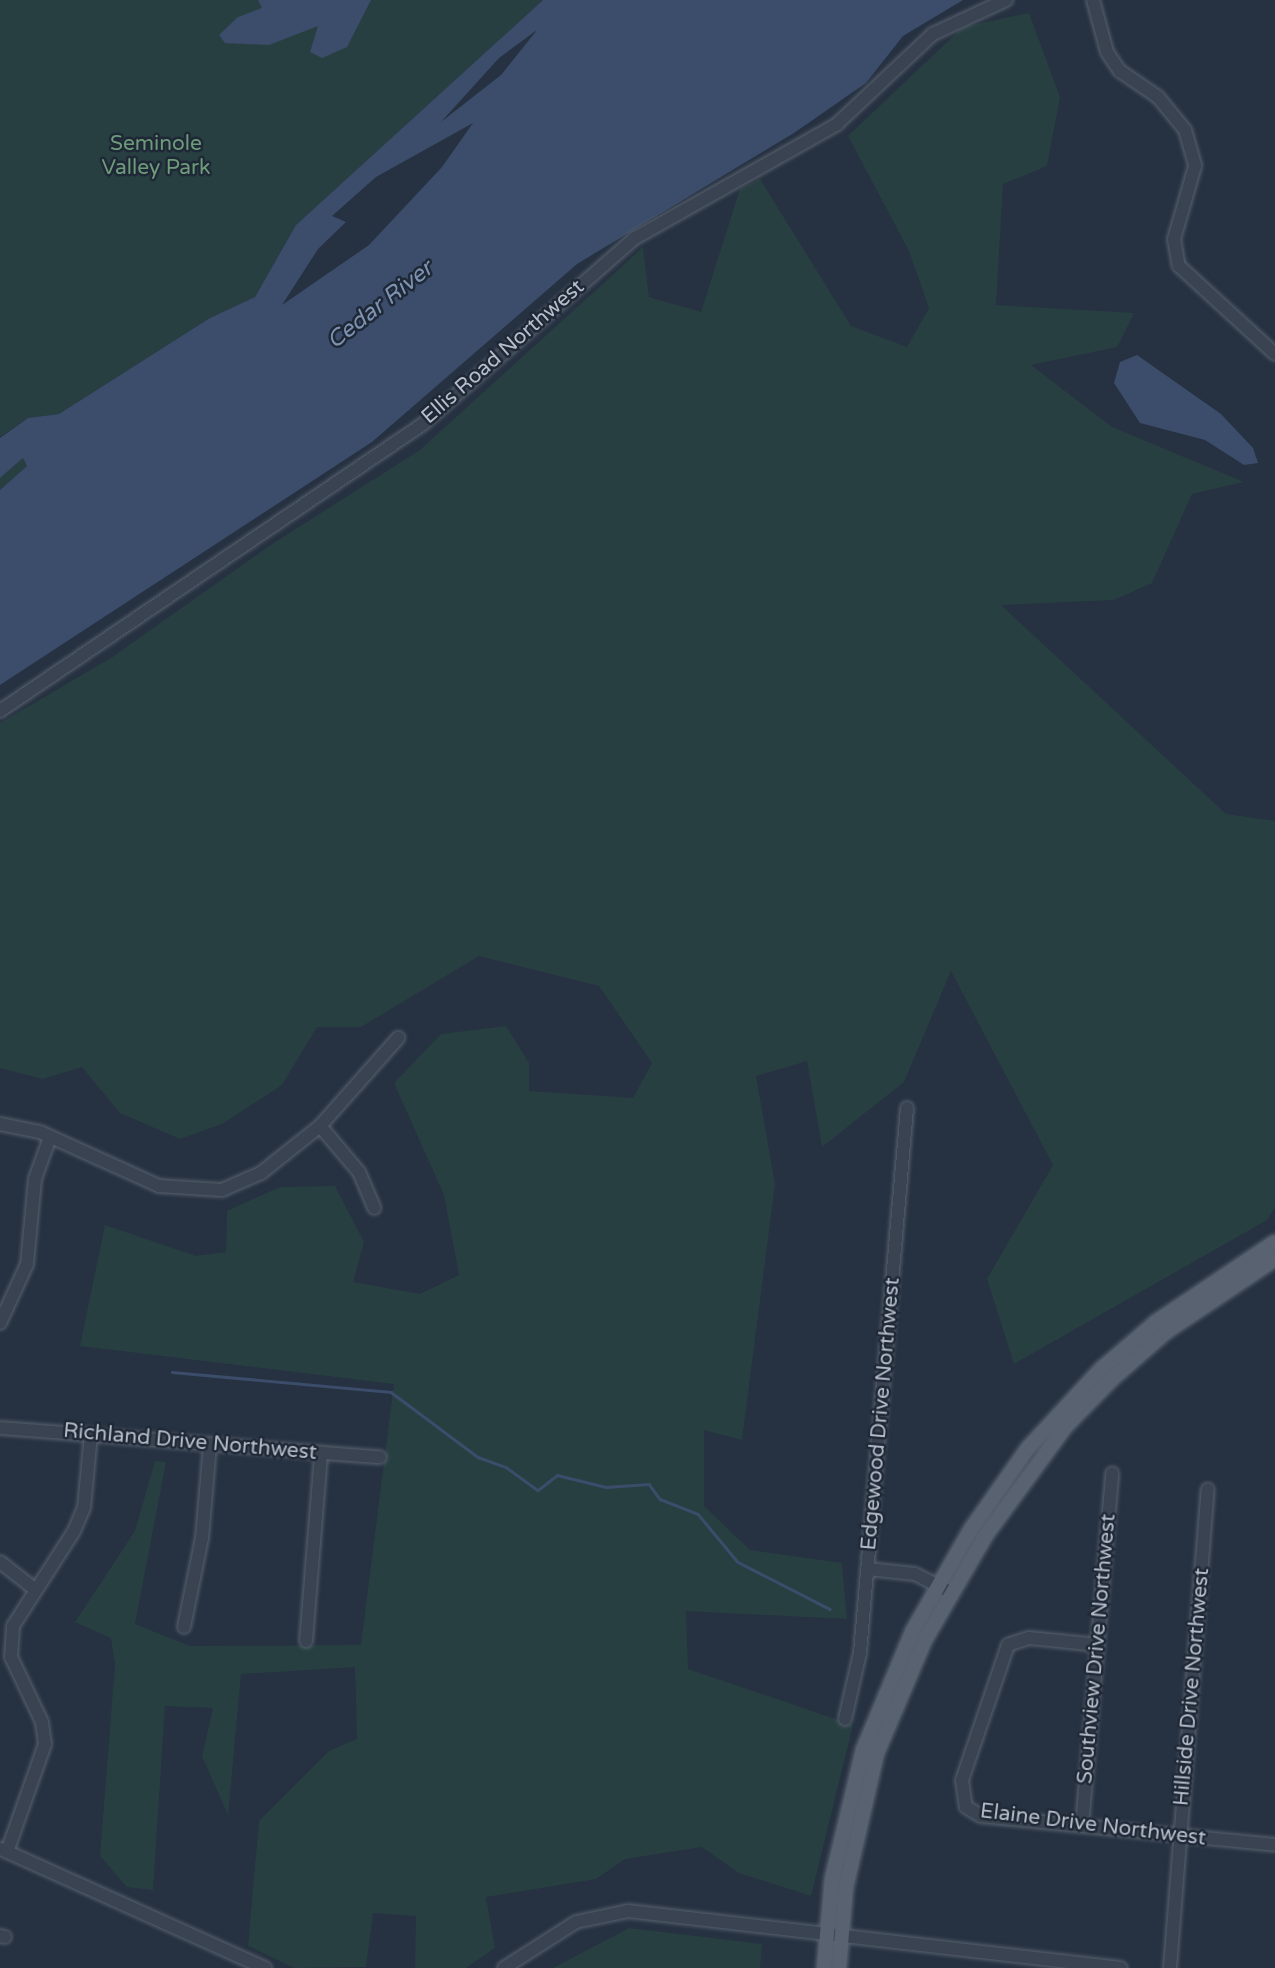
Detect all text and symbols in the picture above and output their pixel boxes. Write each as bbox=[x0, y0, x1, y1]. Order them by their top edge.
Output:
park label: Seminole Valley Park bbox=[101, 131, 211, 181]
water label: Cedar River bbox=[322, 255, 438, 355]
street label: Ellis Road Northwest bbox=[417, 275, 589, 429]
street label: Edgewood Drive Northwest bbox=[857, 1277, 905, 1551]
street label: Richland Drive Northwest bbox=[62, 1418, 318, 1466]
street label: Southview Drive Northwest bbox=[1073, 1513, 1121, 1785]
street label: Hillside Drive Northwest bbox=[1169, 1567, 1215, 1807]
street label: Elaine Drive Northwest bbox=[979, 1799, 1207, 1851]

